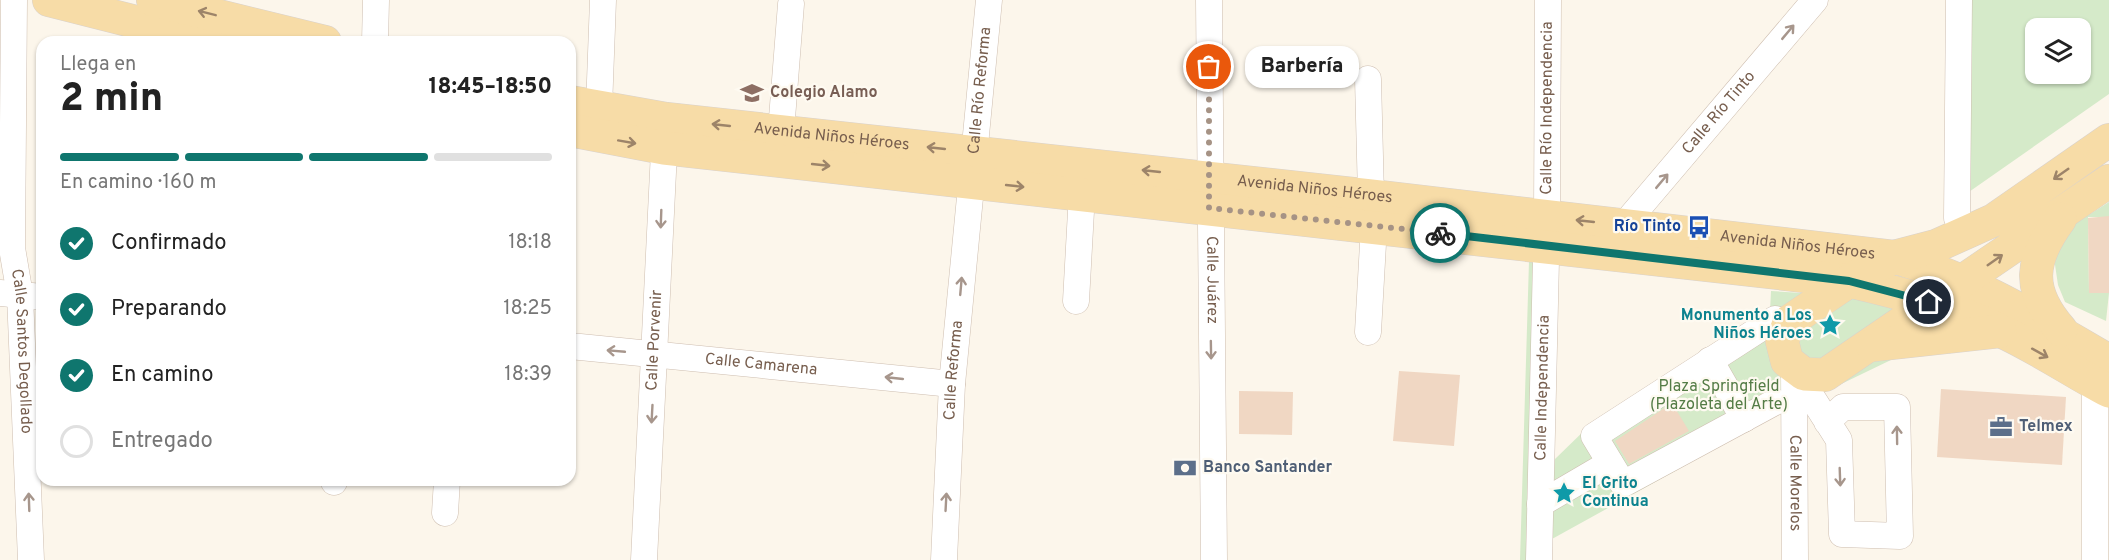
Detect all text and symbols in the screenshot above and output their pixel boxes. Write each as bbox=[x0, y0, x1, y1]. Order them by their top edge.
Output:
one-way arrow bbox=[197, 6, 216, 18]
map controls bbox=[2025, 18, 2091, 84]
button: layers bbox=[2025, 18, 2091, 84]
street label: Calle Río Independencia bbox=[1537, 21, 1558, 195]
one-way arrow bbox=[1781, 25, 1795, 40]
street label: Calle Río Reforma bbox=[964, 26, 996, 155]
pin bbox=[1183, 41, 1234, 92]
callout: Barbería bbox=[1245, 46, 1359, 88]
icon: bag bbox=[1192, 50, 1225, 83]
text: Llega en bbox=[60, 52, 136, 78]
text: Barbería bbox=[1261, 54, 1343, 80]
street label: Calle Río Tinto bbox=[1678, 67, 1760, 159]
text: 18:45–18:50 bbox=[429, 74, 552, 101]
text: 2 min bbox=[60, 76, 163, 125]
school or university icon: Colegio Alamo bbox=[739, 80, 765, 106]
place label: Colegio Alamo bbox=[770, 83, 878, 103]
one-way arrow bbox=[712, 119, 732, 130]
street label: Avenida Niños Héroes bbox=[753, 119, 910, 156]
one-way arrow bbox=[617, 137, 637, 148]
one-way arrow bbox=[927, 142, 947, 153]
one-way arrow bbox=[810, 160, 830, 171]
one-way arrow bbox=[1141, 166, 1161, 177]
one-way arrow bbox=[2053, 168, 2070, 180]
text: En camino · 160 m bbox=[60, 170, 216, 196]
street label: Avenida Niños Héroes bbox=[1236, 171, 1394, 208]
one-way arrow bbox=[1655, 174, 1669, 189]
one-way arrow bbox=[1004, 180, 1024, 191]
courier bbox=[1410, 203, 1470, 263]
one-way arrow bbox=[655, 209, 666, 229]
bus stop icon: Río Tinto bbox=[1686, 214, 1712, 240]
one-way arrow bbox=[1576, 215, 1596, 226]
icon: bike bbox=[1424, 217, 1457, 250]
place label: Río Tinto bbox=[1614, 217, 1681, 237]
icon: check bbox=[60, 227, 93, 260]
street label: Avenida Niños Héroes bbox=[1719, 227, 1876, 265]
text: Confirmado bbox=[111, 230, 227, 257]
text: 18:18 bbox=[508, 230, 552, 256]
street label: Calle Juárez bbox=[1201, 236, 1222, 324]
one-way arrow bbox=[1986, 254, 2002, 266]
street label: Calle Santos Degollado bbox=[6, 267, 36, 434]
pin bbox=[1903, 276, 1954, 327]
one-way arrow bbox=[956, 277, 967, 297]
icon: home bbox=[1912, 285, 1945, 318]
street label: Calle Porvenir bbox=[642, 289, 667, 391]
icon: check bbox=[60, 293, 93, 326]
text: Preparando bbox=[111, 296, 227, 323]
text: 18:25 bbox=[503, 296, 552, 322]
place label: Monumento a Los Niños Héroes bbox=[1681, 306, 1812, 344]
place icon: Monumento a Los Niños Héroes bbox=[1817, 312, 1843, 338]
street label: Calle Independencia bbox=[1531, 315, 1555, 461]
street label: Calle Reforma bbox=[940, 319, 968, 421]
one-way arrow bbox=[1205, 340, 1217, 360]
one-way arrow bbox=[606, 345, 626, 356]
one-way arrow bbox=[2031, 348, 2049, 359]
street label: Calle Camarena bbox=[704, 349, 818, 381]
icon: check bbox=[60, 359, 93, 392]
text: En camino bbox=[111, 362, 213, 389]
text: 18:39 bbox=[504, 362, 552, 388]
one-way arrow bbox=[884, 372, 904, 383]
park label: Plaza Springfield (Plazoleta del Arte) bbox=[1650, 377, 1788, 415]
one-way arrow bbox=[646, 404, 657, 424]
office icon: Telmex bbox=[1988, 414, 2014, 440]
place label: Telmex bbox=[2019, 417, 2073, 437]
one-way arrow bbox=[1892, 425, 1903, 445]
text: Entregado bbox=[111, 428, 213, 455]
street label: Calle Morelos bbox=[1784, 435, 1805, 531]
bank icon: Banco Santander bbox=[1172, 455, 1198, 481]
place label: Banco Santander bbox=[1203, 458, 1332, 478]
one-way arrow bbox=[1834, 467, 1845, 487]
place label: El Grito Continua bbox=[1582, 474, 1649, 512]
place icon: El Grito Continua bbox=[1551, 480, 1577, 506]
one-way arrow bbox=[23, 492, 34, 512]
one-way arrow bbox=[941, 492, 952, 512]

